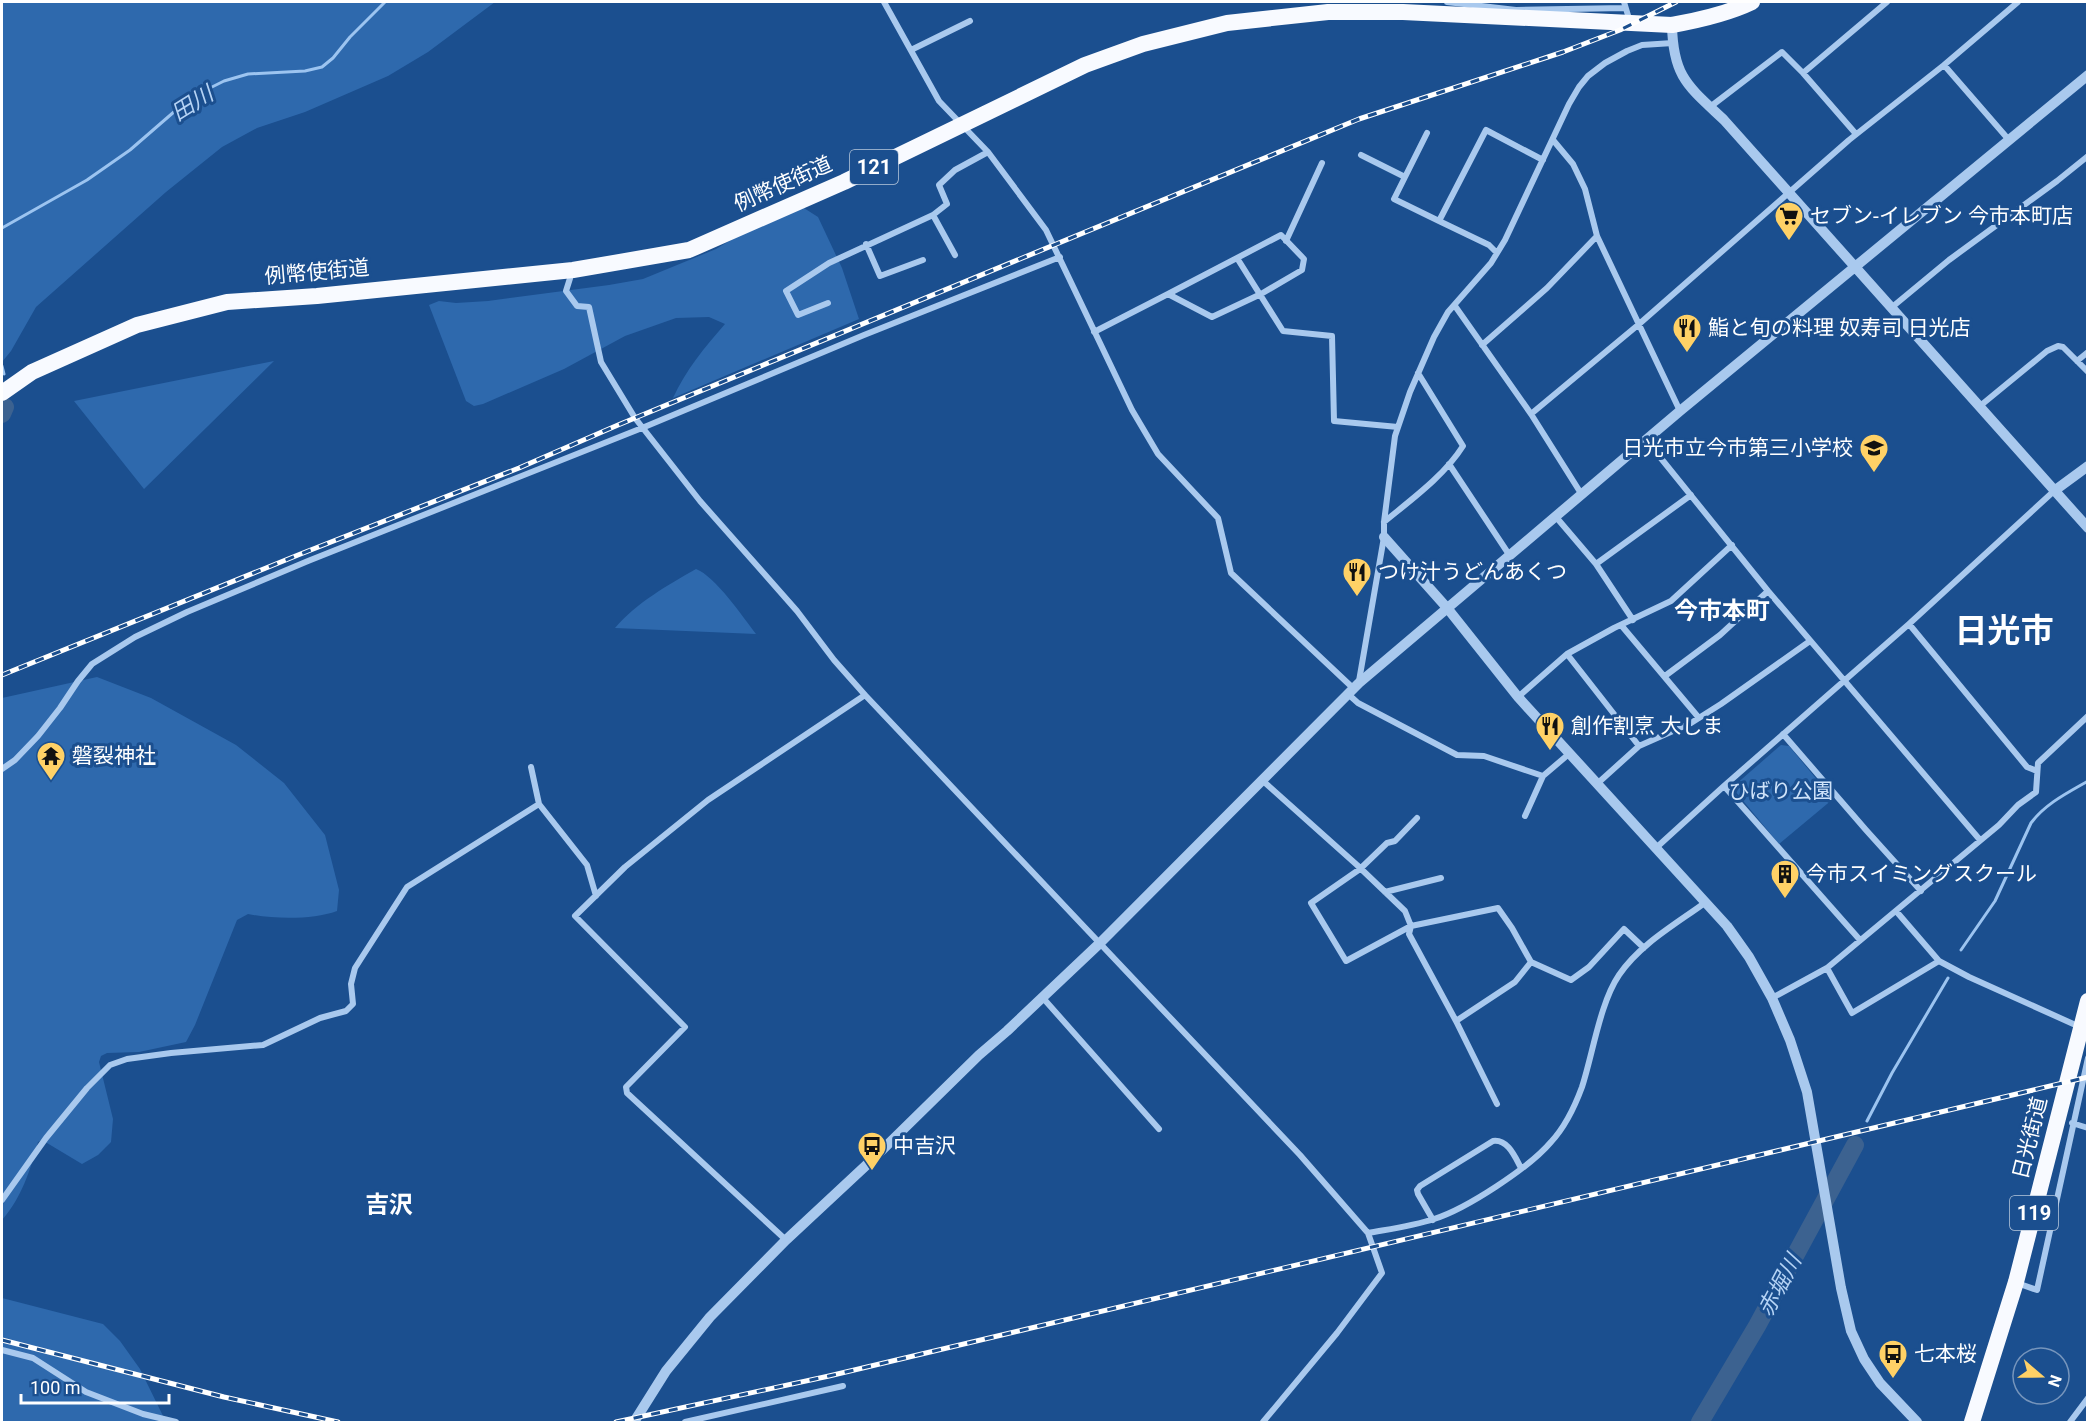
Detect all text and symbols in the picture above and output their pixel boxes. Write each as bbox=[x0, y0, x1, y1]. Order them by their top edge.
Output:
water label: 田川 bbox=[167, 80, 219, 126]
road number: 121 bbox=[850, 150, 898, 184]
street label: 例幣使街道 bbox=[730, 152, 836, 216]
supermarket icon: セブン-イレブン 今市本町店 bbox=[1773, 200, 1805, 242]
place label: セブン-イレブン 今市本町店 bbox=[1810, 204, 2073, 228]
street label: 例幣使街道 bbox=[264, 255, 370, 289]
restaurant icon: 鮨と旬の料理 奴寿司 日光店 bbox=[1671, 312, 1703, 354]
place label: 鮨と旬の料理 奴寿司 日光店 bbox=[1708, 316, 1970, 340]
school or university icon: 日光市立今市第三小学校 bbox=[1858, 432, 1890, 474]
place label: 日光市立今市第三小学校 bbox=[1622, 436, 1853, 460]
restaurant icon: つけ汁うどんあくつ bbox=[1341, 556, 1373, 598]
place label: つけ汁うどんあくつ bbox=[1378, 560, 1567, 584]
district label: 今市本町 bbox=[1674, 597, 1770, 625]
district label: 日光市 bbox=[1955, 611, 2054, 650]
restaurant icon: 創作割烹 大しま bbox=[1534, 710, 1566, 752]
place label: 創作割烹 大しま bbox=[1571, 714, 1723, 738]
temple icon: 磐裂神社 bbox=[35, 740, 67, 782]
place label: 磐裂神社 bbox=[72, 744, 156, 768]
park label: ひばり公園 bbox=[1729, 779, 1834, 803]
building icon: 今市スイミングスクール bbox=[1769, 858, 1801, 900]
place label: 今市スイミングスクール bbox=[1806, 862, 2037, 886]
street label: 日光街道 bbox=[2008, 1094, 2052, 1182]
bus stop icon: 中吉沢 bbox=[856, 1130, 888, 1172]
place label: 中吉沢 bbox=[893, 1134, 956, 1158]
district label: 吉沢 bbox=[365, 1191, 413, 1219]
road number: 119 bbox=[2010, 1196, 2058, 1230]
water label: 赤堀川 bbox=[1753, 1248, 1807, 1320]
bus stop icon: 七本桜 bbox=[1877, 1338, 1909, 1380]
place label: 七本桜 bbox=[1914, 1342, 1977, 1366]
north arrow bbox=[2011, 1346, 2071, 1406]
scale bar bbox=[21, 1367, 170, 1405]
text: N bbox=[2044, 1372, 2065, 1390]
text: 100 m bbox=[30, 1377, 81, 1398]

